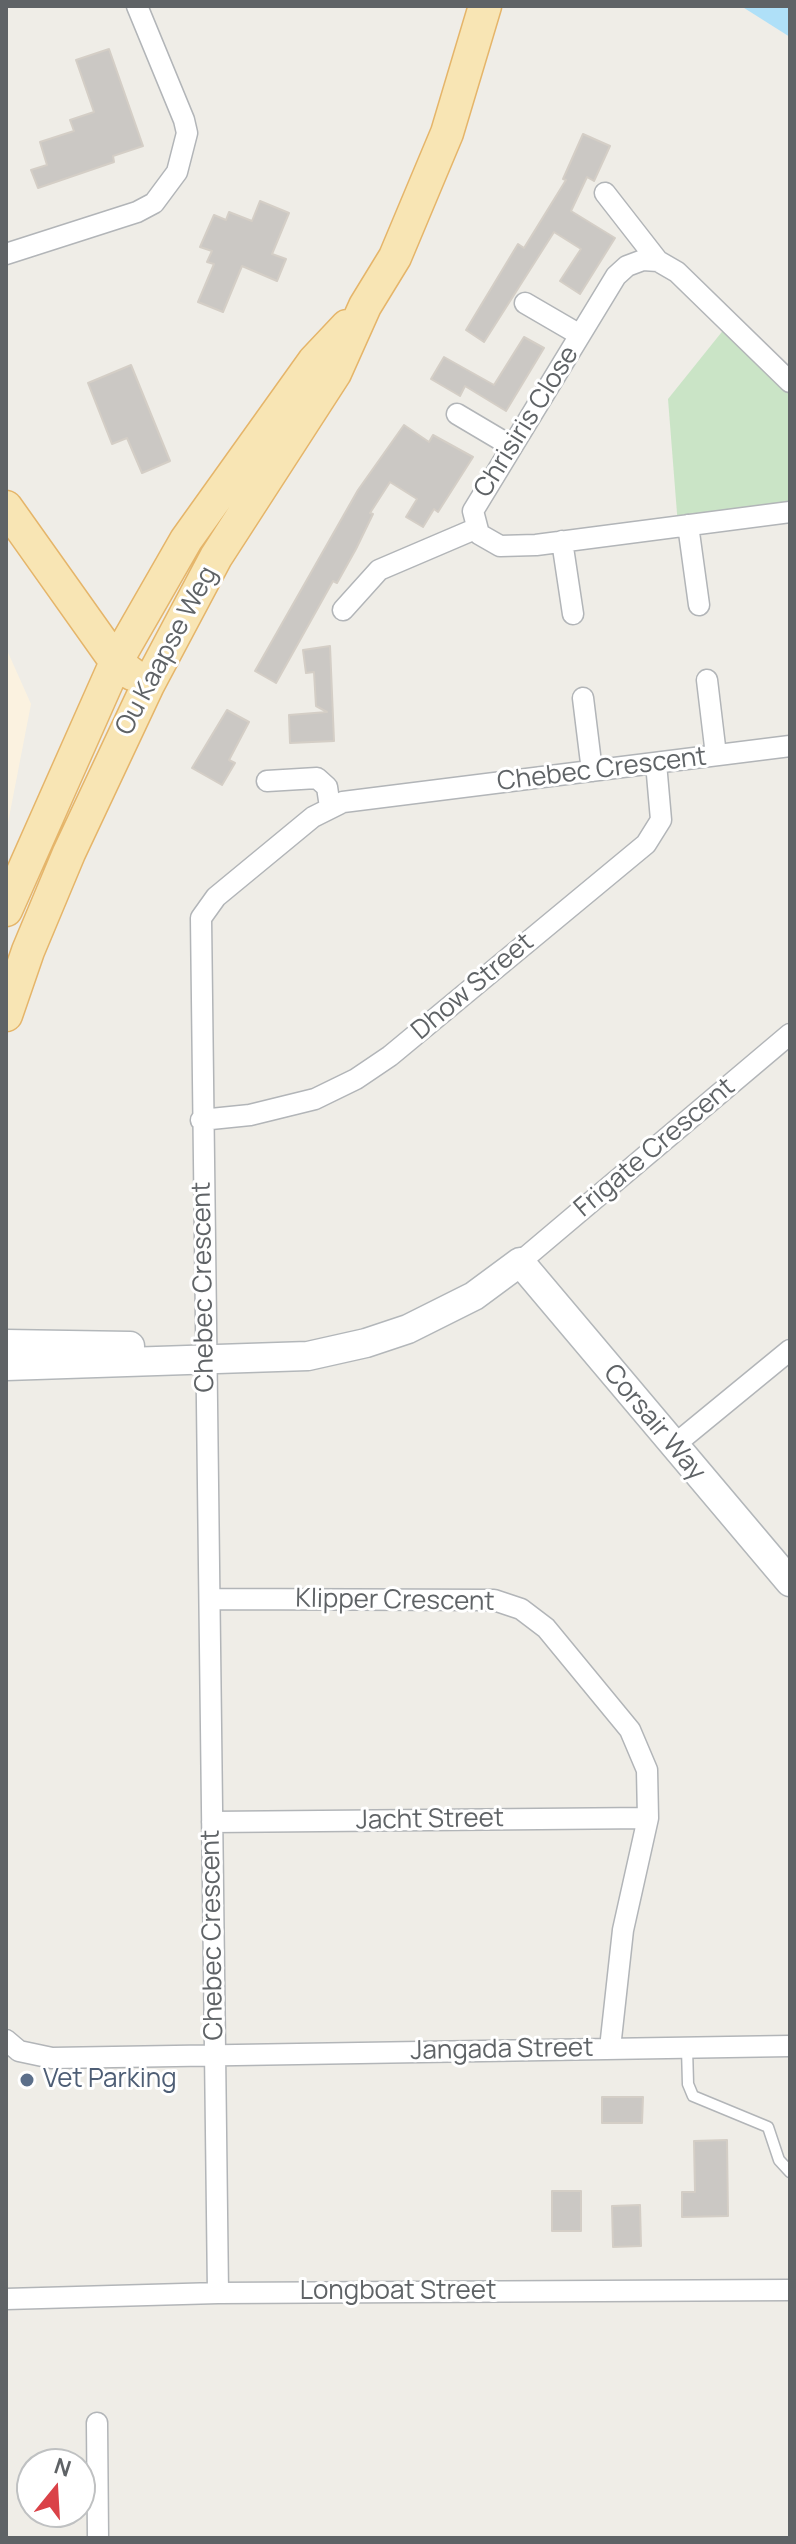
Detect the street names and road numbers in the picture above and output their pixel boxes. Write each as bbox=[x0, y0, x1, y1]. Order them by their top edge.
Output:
street label: Chrisiris Close bbox=[468, 341, 586, 503]
street label: Ou Kaapse Weg bbox=[109, 561, 225, 741]
street label: Chebec Crescent bbox=[496, 742, 708, 798]
street label: Dhow Street bbox=[406, 927, 540, 1047]
street label: Frigate Crescent bbox=[568, 1072, 742, 1224]
street label: Chebec Crescent bbox=[187, 1181, 221, 1393]
street label: Corsair Way bbox=[596, 1359, 712, 1487]
street label: Klipper Crescent bbox=[295, 1584, 495, 1618]
street label: Jacht Street bbox=[356, 1803, 504, 1837]
street label: Chebec Crescent bbox=[196, 1829, 230, 2041]
street label: Jangada Street bbox=[410, 2033, 594, 2067]
street label: Longboat Street bbox=[300, 2276, 496, 2308]

